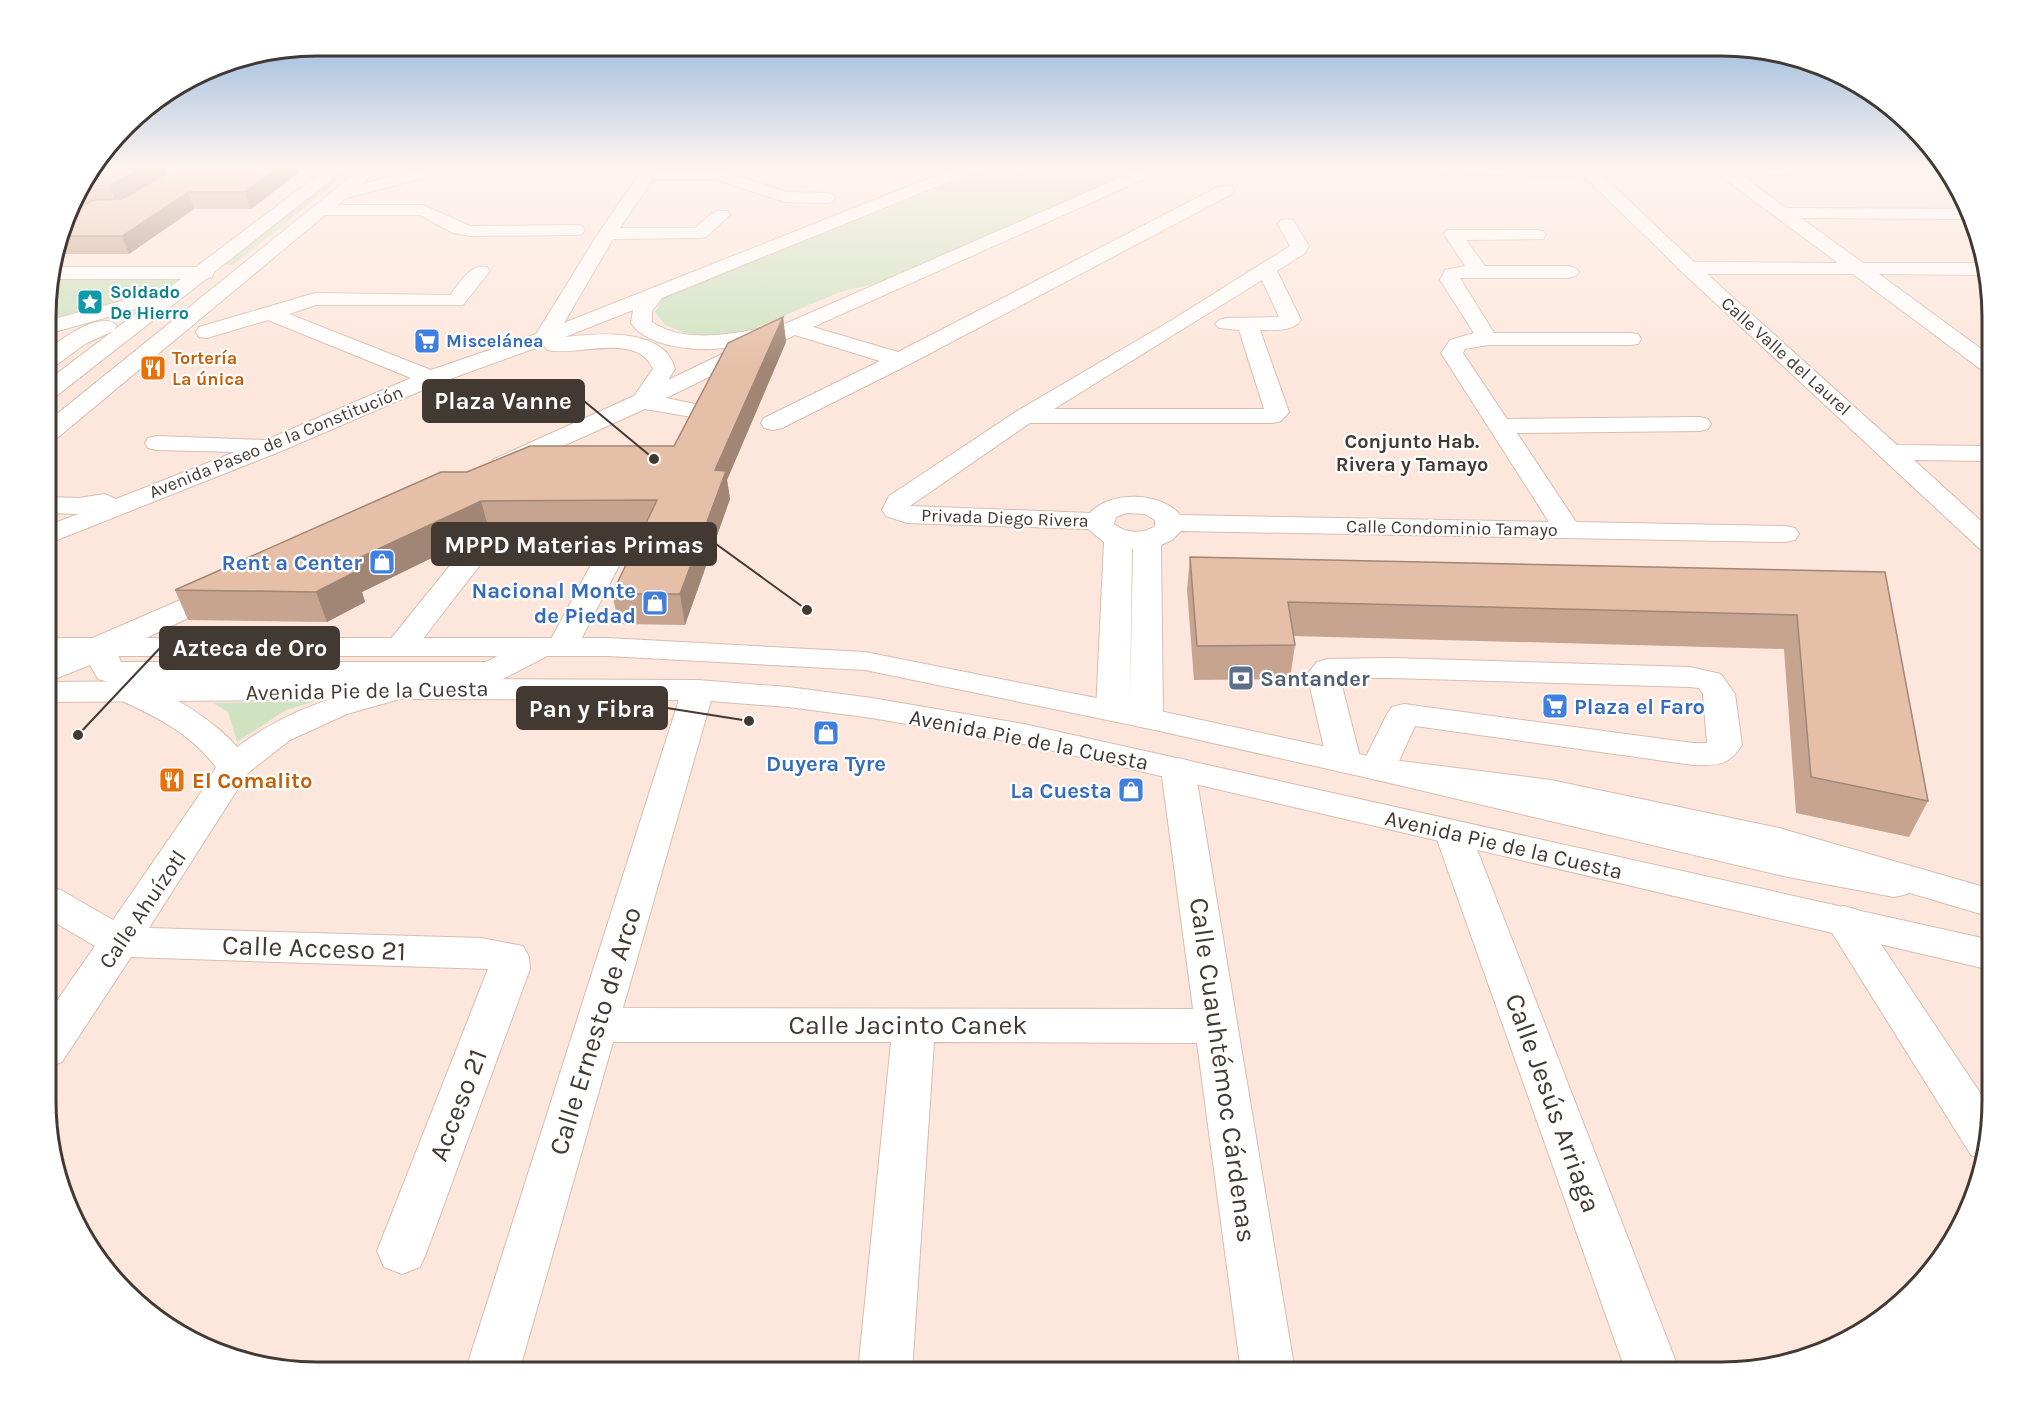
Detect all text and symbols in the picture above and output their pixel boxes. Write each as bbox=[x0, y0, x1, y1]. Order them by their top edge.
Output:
place label: Soldado De Hierro bbox=[110, 281, 189, 324]
place icon: Soldado De Hierro bbox=[75, 287, 105, 317]
street label: Calle Valle del Laurel bbox=[1717, 292, 1855, 420]
supermarket icon: Miscelánea bbox=[412, 326, 442, 356]
place label: Miscelánea bbox=[446, 330, 544, 352]
place label: Tortería La única bbox=[172, 347, 244, 390]
restaurant icon: Tortería La única bbox=[138, 353, 168, 383]
callout: Plaza Vanne bbox=[423, 380, 584, 422]
street label: Avenida Paseo de la Constitución bbox=[146, 381, 406, 503]
text: Plaza Vanne bbox=[434, 387, 572, 415]
district label: Conjunto Hab. Rivera y Tamayo bbox=[1336, 430, 1488, 476]
street label: Privada Diego Rivera bbox=[921, 504, 1089, 532]
street label: Calle Condominio Tamayo bbox=[1346, 515, 1558, 541]
callout: MPPD Materias Primas bbox=[432, 523, 716, 565]
text: MPPD Materias Primas bbox=[444, 531, 704, 559]
shop icon: Rent a Center bbox=[367, 547, 397, 577]
place label: Rent a Center bbox=[222, 550, 362, 576]
place label: Nacional Monte de Piedad bbox=[471, 578, 636, 629]
shop icon: Nacional Monte de Piedad bbox=[640, 588, 670, 618]
callout: Azteca de Oro bbox=[160, 627, 339, 669]
text: Azteca de Oro bbox=[173, 634, 327, 662]
bank icon: Santander bbox=[1226, 663, 1256, 693]
place label: Santander bbox=[1260, 666, 1370, 692]
street label: Avenida Pie de la Cuesta bbox=[245, 676, 489, 706]
callout: Pan y Fibra bbox=[517, 687, 667, 729]
supermarket icon: Plaza el Faro bbox=[1540, 691, 1570, 721]
place label: Plaza el Faro bbox=[1574, 694, 1705, 720]
text: Pan y Fibra bbox=[529, 695, 655, 723]
street label: Avenida Pie de la Cuesta bbox=[907, 704, 1151, 776]
shop icon: Duyera Tyre bbox=[811, 718, 841, 748]
place label: Duyera Tyre bbox=[766, 751, 886, 777]
restaurant icon: El Comalito bbox=[157, 765, 187, 795]
place label: El Comalito bbox=[192, 768, 312, 794]
shop icon: La Cuesta bbox=[1116, 775, 1146, 805]
place label: La Cuesta bbox=[1010, 778, 1112, 804]
street label: Avenida Pie de la Cuesta bbox=[1382, 805, 1625, 885]
street label: Calle Ahuízotl bbox=[94, 845, 192, 974]
street label: Calle Cuauhtémoc Cárdenas bbox=[1183, 895, 1263, 1245]
street label: Calle Ernesto de Arco bbox=[542, 903, 648, 1159]
street label: Calle Acceso 21 bbox=[222, 929, 406, 967]
street label: Calle Jesús Arriaga bbox=[1499, 989, 1607, 1217]
street label: Calle Jacinto Canek bbox=[789, 1009, 1027, 1041]
street label: Acceso 21 bbox=[422, 1045, 494, 1165]

